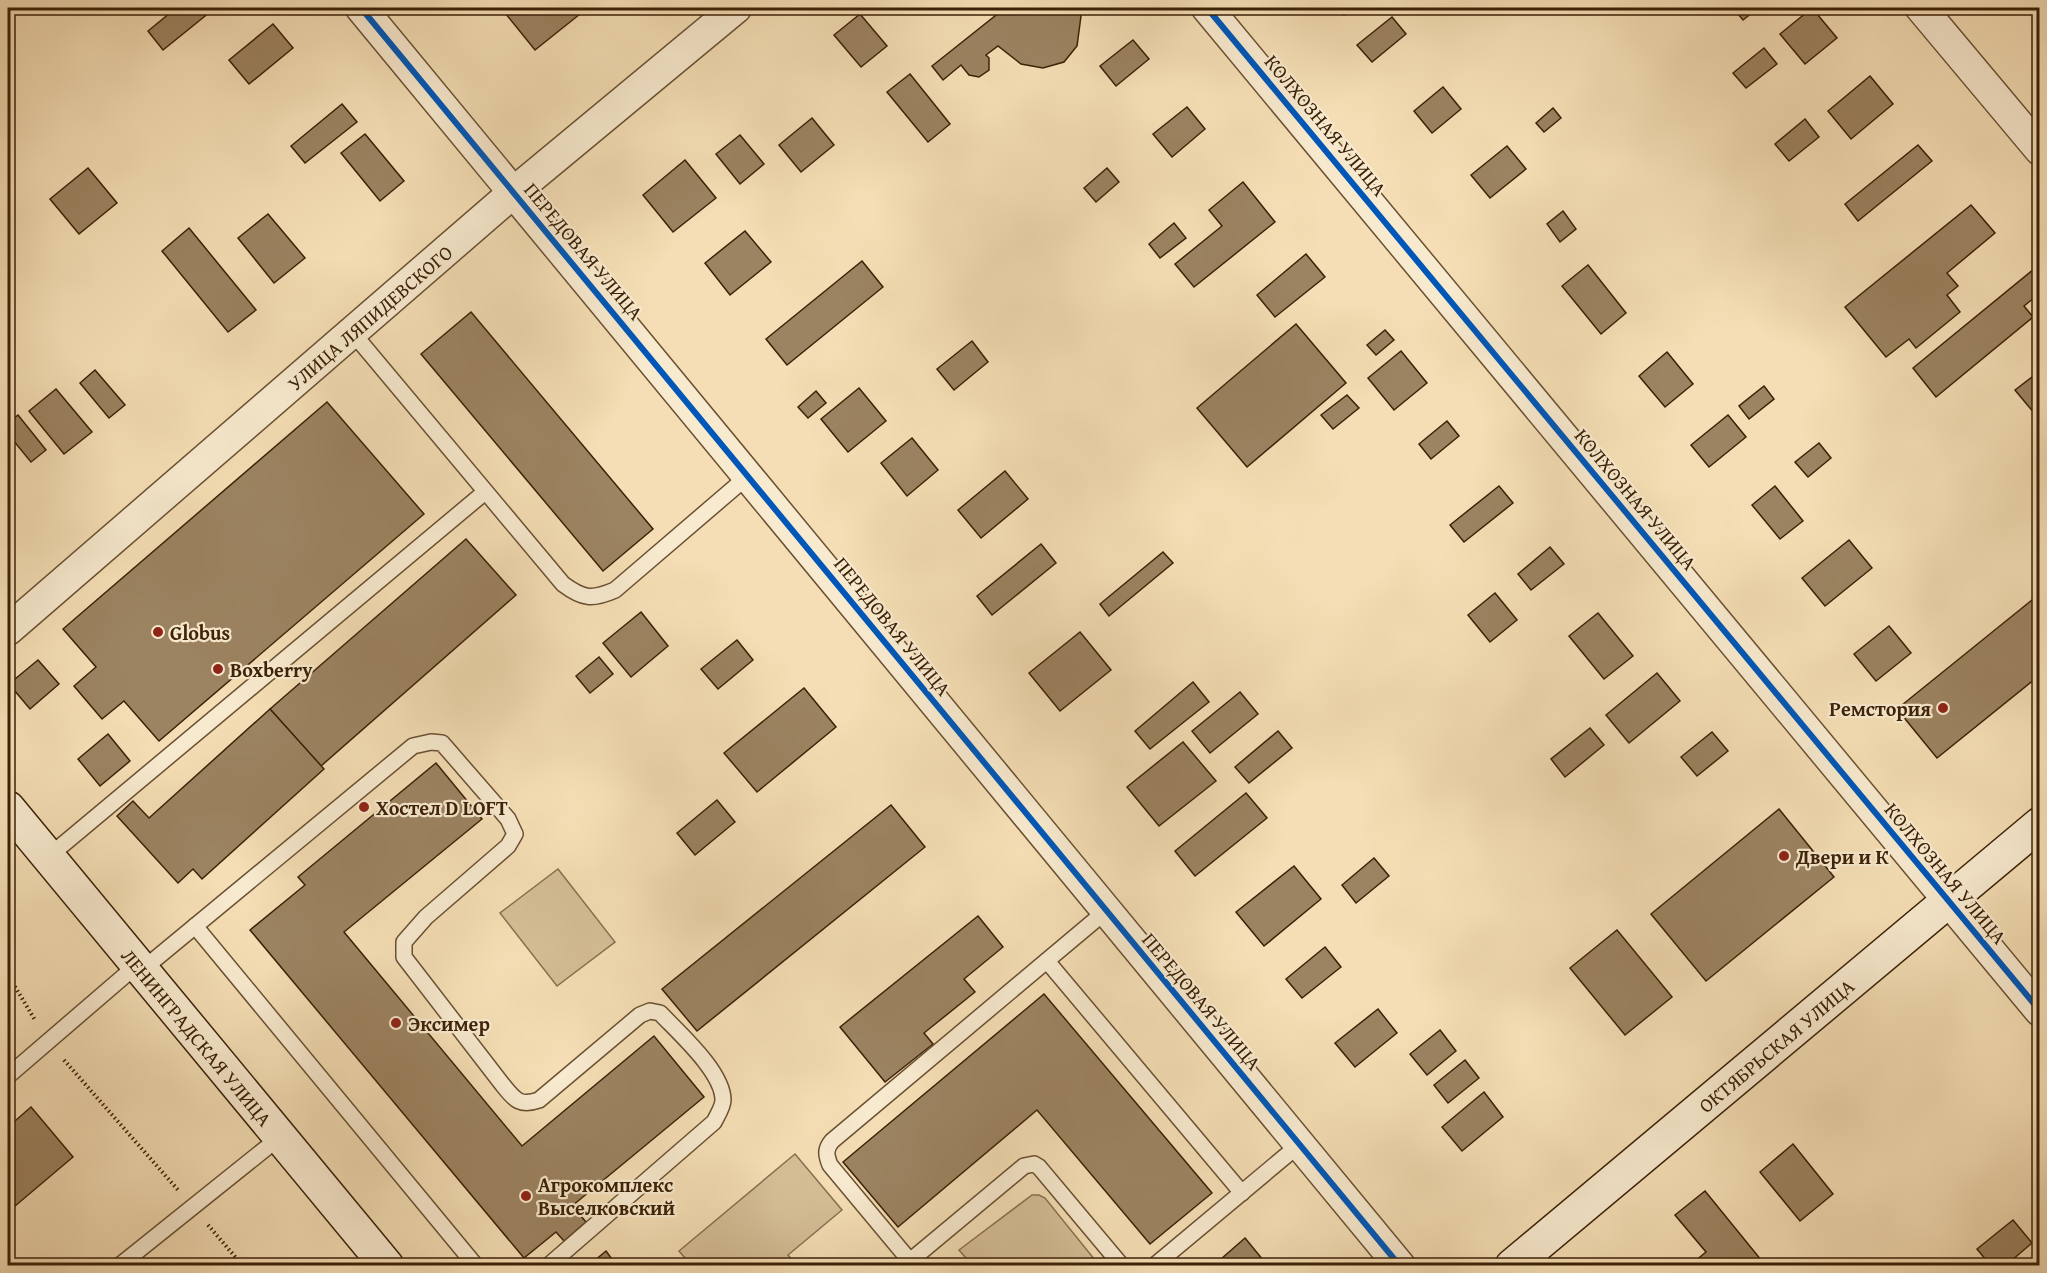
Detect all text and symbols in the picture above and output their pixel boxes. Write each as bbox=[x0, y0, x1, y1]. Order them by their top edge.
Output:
street label: КОЛХОЗНАЯ УЛИЦА bbox=[1258, 48, 1394, 202]
street label: ПЕРЕДОВАЯ УЛИЦА bbox=[518, 176, 650, 326]
street label: УЛИЦА ЛЯПИДЕВСКОГО bbox=[280, 237, 458, 397]
street label: КОЛХОЗНАЯ УЛИЦА bbox=[1568, 422, 1704, 576]
street label: ПЕРЕДОВАЯ УЛИЦА bbox=[828, 550, 958, 702]
place label: Globus bbox=[170, 618, 230, 647]
marker: Globus bbox=[151, 625, 165, 639]
place label: Boxberry bbox=[230, 655, 313, 684]
marker: Boxberry bbox=[211, 662, 225, 676]
place label: Ремстория bbox=[1829, 694, 1931, 723]
marker: Ремстория bbox=[1936, 701, 1950, 715]
place label: Хостел D LOFT bbox=[376, 793, 508, 822]
street label: КОЛХОЗНАЯ УЛИЦА bbox=[1878, 796, 2014, 950]
marker: Хостел D LOFT bbox=[357, 800, 371, 814]
place label: Двери и К bbox=[1795, 842, 1890, 871]
marker: Двери и К bbox=[1777, 849, 1791, 863]
street label: ПЕРЕДОВАЯ УЛИЦА bbox=[1136, 926, 1268, 1076]
street label: ЛЕНИНГРАДСКАЯ УЛИЦА bbox=[115, 942, 280, 1132]
street label: ОКТЯБРЬСКАЯ УЛИЦА bbox=[1691, 971, 1860, 1119]
place label: Эксимер bbox=[408, 1009, 490, 1038]
marker: Эксимер bbox=[389, 1016, 403, 1030]
place label: Агрокомплекс Выселковский bbox=[538, 1170, 676, 1222]
marker: Агрокомплекс Выселковский bbox=[519, 1189, 533, 1203]

